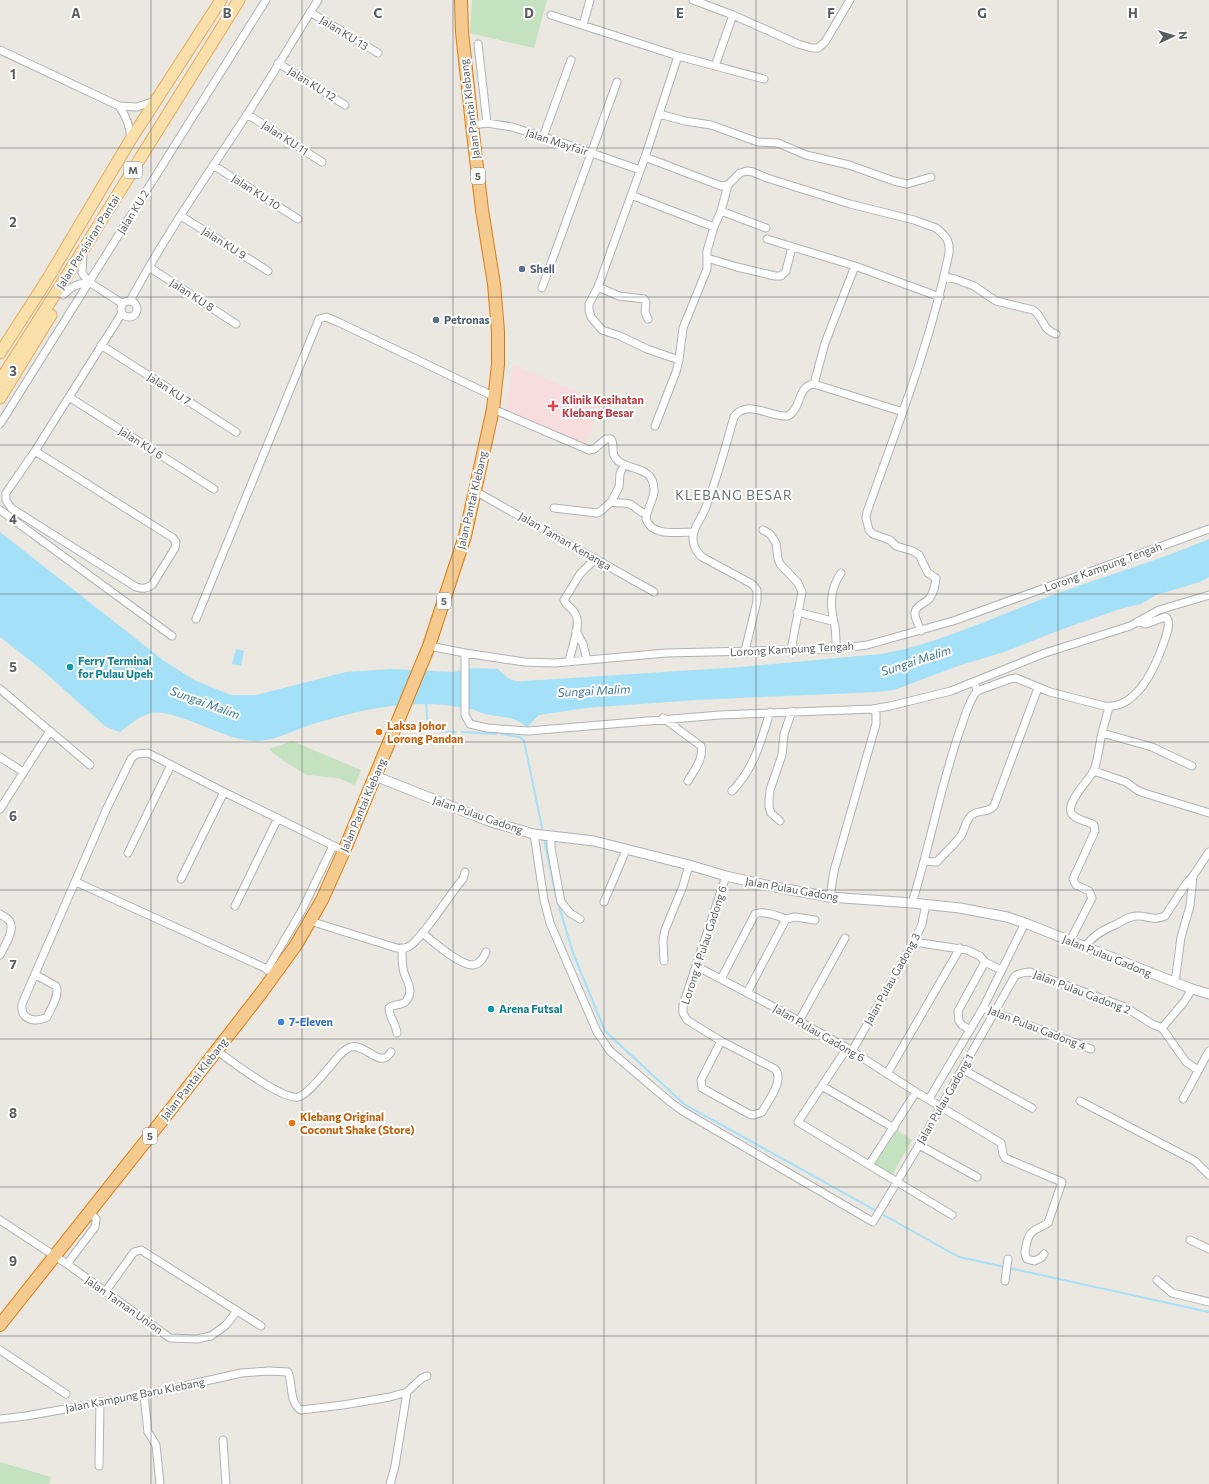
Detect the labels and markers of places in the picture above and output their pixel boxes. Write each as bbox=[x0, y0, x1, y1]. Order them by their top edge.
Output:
place label: Shell bbox=[530, 262, 555, 275]
marker: Shell bbox=[517, 264, 527, 274]
place label: Petronas bbox=[444, 313, 490, 326]
marker: Petronas bbox=[431, 315, 441, 325]
place label: Klinik Kesihatan Klebang Besar bbox=[562, 393, 644, 419]
marker: Klinik Kesihatan Klebang Besar bbox=[547, 400, 559, 412]
place label: Ferry Terminal for Pulau Upeh bbox=[78, 654, 153, 680]
marker: Ferry Terminal for Pulau Upeh bbox=[65, 662, 75, 672]
place label: Laksa Johor Lorong Pandan bbox=[387, 719, 463, 745]
marker: Laksa Johor Lorong Pandan bbox=[374, 727, 384, 737]
place label: Arena Futsal bbox=[499, 1002, 562, 1015]
marker: Arena Futsal bbox=[486, 1004, 496, 1014]
place label: 7-Eleven bbox=[289, 1015, 333, 1028]
marker: 7-Eleven bbox=[276, 1017, 286, 1027]
place label: Klebang Original Coconut Shake (Store) bbox=[300, 1110, 415, 1136]
marker: Klebang Original Coconut Shake (Store) bbox=[287, 1118, 297, 1128]

